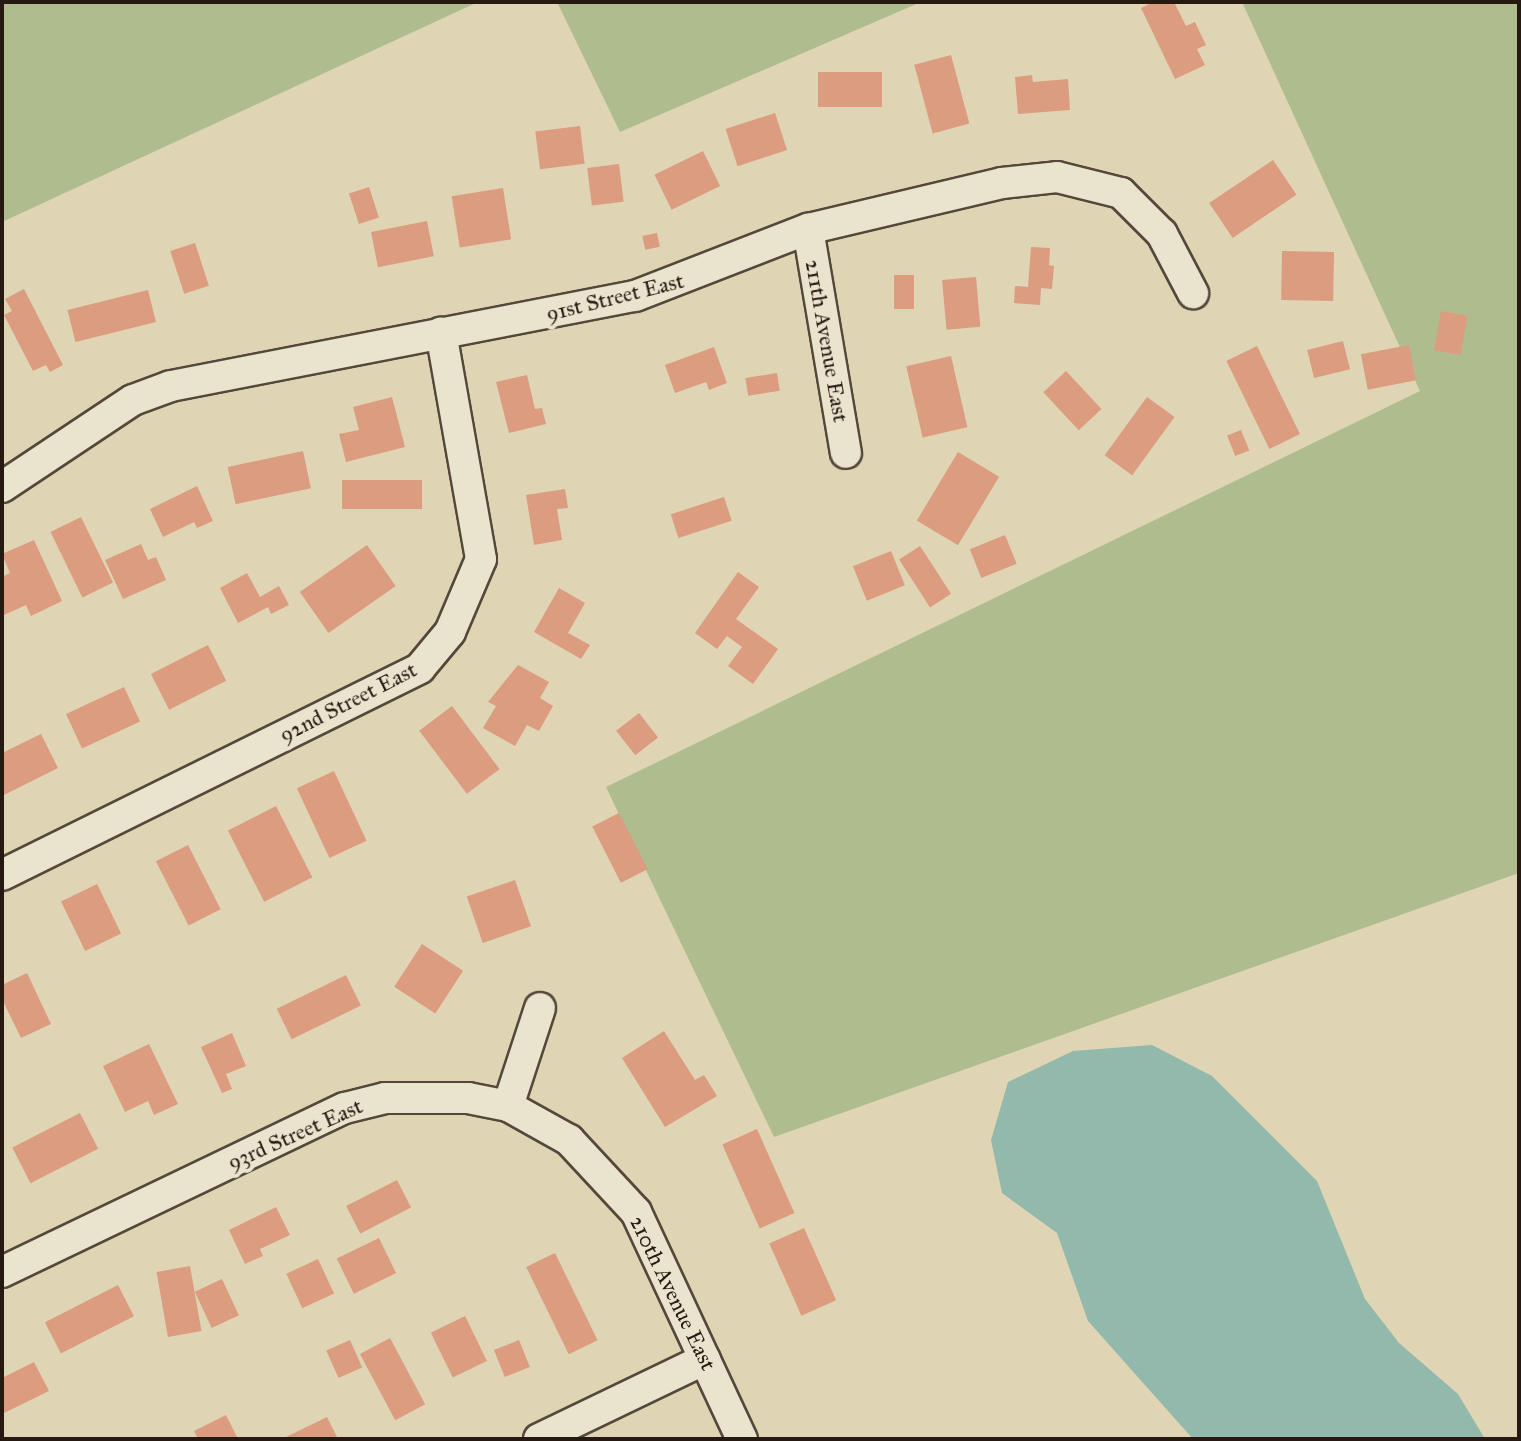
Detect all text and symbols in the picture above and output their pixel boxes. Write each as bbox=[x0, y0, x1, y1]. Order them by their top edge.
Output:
street label: 211th Avenue East bbox=[800, 258, 854, 424]
street label: 91st Street East bbox=[543, 267, 687, 327]
street label: 92nd Street East bbox=[275, 656, 421, 748]
street label: 93rd Street East bbox=[223, 1092, 367, 1176]
street label: 210th Avenue East bbox=[624, 1211, 722, 1375]

